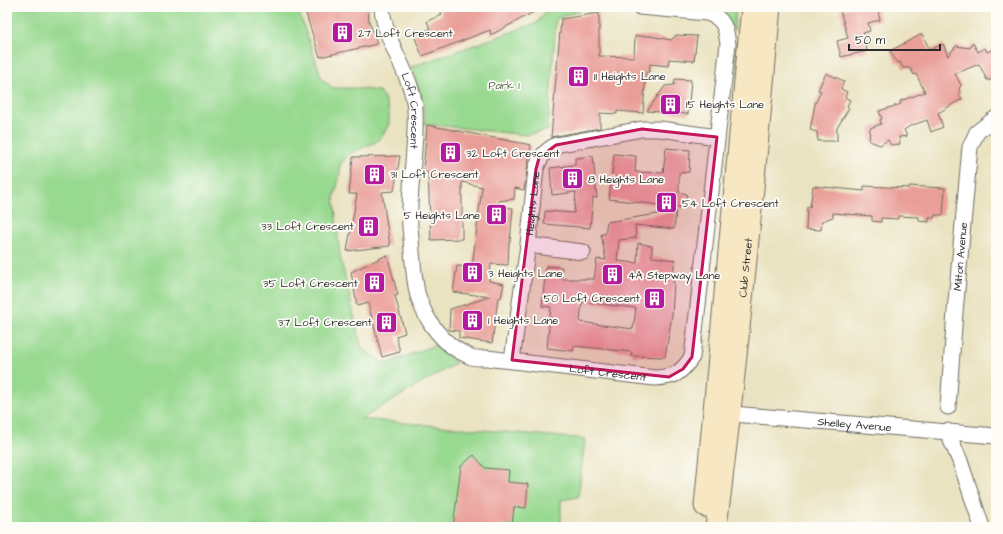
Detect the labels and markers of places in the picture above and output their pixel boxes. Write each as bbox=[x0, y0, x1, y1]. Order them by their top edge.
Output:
building icon: 27 Loft Crescent bbox=[330, 20, 356, 46]
place label: 27 Loft Crescent bbox=[358, 26, 453, 41]
building icon: 11 Heights Lane bbox=[565, 63, 591, 89]
place label: 11 Heights Lane bbox=[594, 69, 666, 85]
building icon: 15 Heights Lane bbox=[657, 91, 683, 117]
place label: 15 Heights Lane bbox=[686, 97, 764, 113]
building icon: 32 Loft Crescent bbox=[437, 140, 463, 166]
place label: 32 Loft Crescent bbox=[466, 146, 560, 161]
building icon: 31 Loft Crescent bbox=[361, 161, 387, 187]
building icon: 8 Heights Lane bbox=[560, 166, 586, 192]
place label: 31 Loft Crescent bbox=[390, 167, 479, 182]
place label: 8 Heights Lane bbox=[588, 172, 664, 188]
building icon: 54 Loft Crescent bbox=[653, 190, 679, 216]
place label: 54 Loft Crescent bbox=[682, 196, 780, 211]
building icon: 5 Heights Lane bbox=[483, 202, 509, 228]
place label: 5 Heights Lane bbox=[403, 208, 480, 224]
building icon: 33 Loft Crescent bbox=[356, 213, 382, 239]
place label: 33 Loft Crescent bbox=[261, 219, 355, 234]
building icon: 3 Heights Lane bbox=[460, 260, 486, 286]
building icon: 4A Stepway Lane bbox=[599, 262, 625, 288]
place label: 3 Heights Lane bbox=[488, 266, 562, 282]
place label: 4A Stepway Lane bbox=[628, 268, 720, 284]
building icon: 35 Loft Crescent bbox=[361, 270, 387, 296]
place label: 35 Loft Crescent bbox=[263, 276, 359, 291]
building icon: 50 Loft Crescent bbox=[642, 285, 668, 311]
place label: 50 Loft Crescent bbox=[543, 291, 641, 306]
building icon: 1 Heights Lane bbox=[459, 307, 485, 333]
building icon: 37 Loft Crescent bbox=[374, 309, 400, 335]
place label: 1 Heights Lane bbox=[488, 313, 558, 329]
place label: 37 Loft Crescent bbox=[278, 315, 373, 330]

